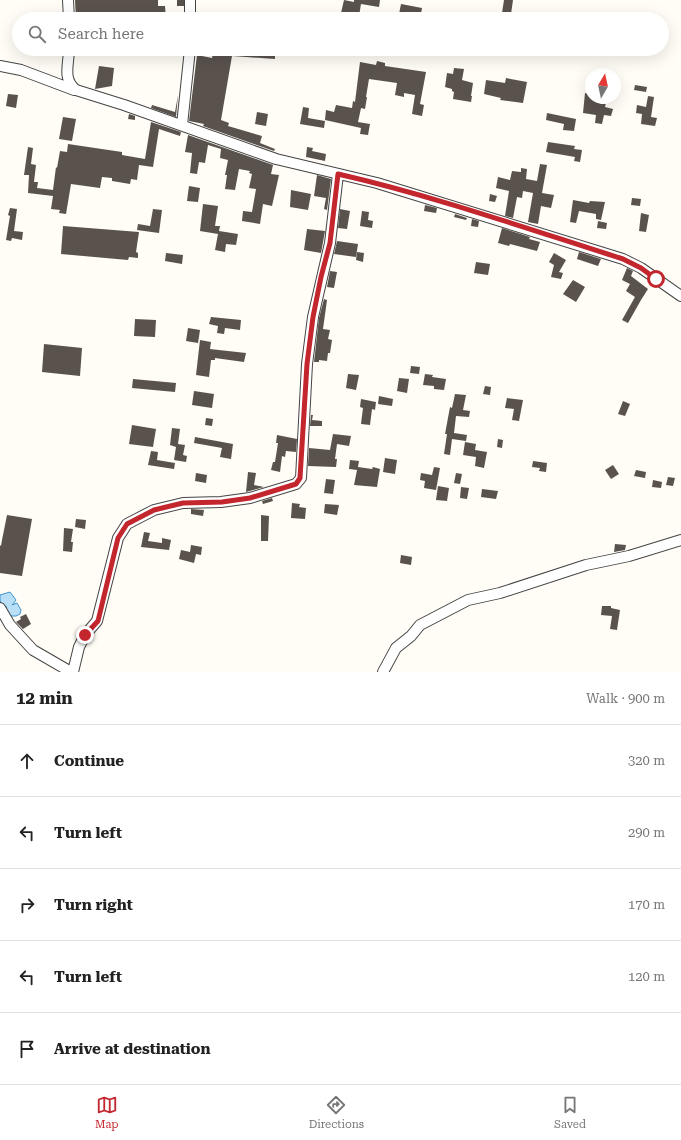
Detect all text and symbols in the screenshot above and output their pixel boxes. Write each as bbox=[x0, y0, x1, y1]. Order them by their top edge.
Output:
search box bbox=[12, 12, 669, 56]
icon: search bbox=[26, 23, 48, 45]
text: Search here bbox=[58, 25, 144, 43]
north arrow bbox=[585, 68, 621, 104]
route start bbox=[647, 270, 665, 288]
route end bbox=[76, 626, 94, 644]
text: 12 min bbox=[16, 688, 73, 708]
text: Walk · 900 m bbox=[586, 691, 665, 706]
icon: ahead bbox=[16, 750, 38, 772]
text: Continue bbox=[54, 752, 124, 770]
text: 320 m bbox=[628, 753, 665, 768]
icon: left bbox=[16, 822, 38, 844]
text: Turn left bbox=[54, 824, 122, 842]
text: 290 m bbox=[628, 825, 665, 840]
icon: right bbox=[16, 894, 38, 916]
text: Turn right bbox=[54, 896, 133, 914]
text: 170 m bbox=[628, 897, 665, 912]
icon: left bbox=[16, 966, 38, 988]
text: Turn left bbox=[54, 968, 122, 986]
text: 120 m bbox=[628, 969, 665, 984]
icon: arrive bbox=[16, 1038, 38, 1060]
text: Arrive at destination bbox=[54, 1040, 210, 1058]
tab: Map bbox=[95, 1094, 119, 1131]
tab: Directions bbox=[309, 1094, 364, 1131]
tab: Saved bbox=[554, 1094, 586, 1131]

